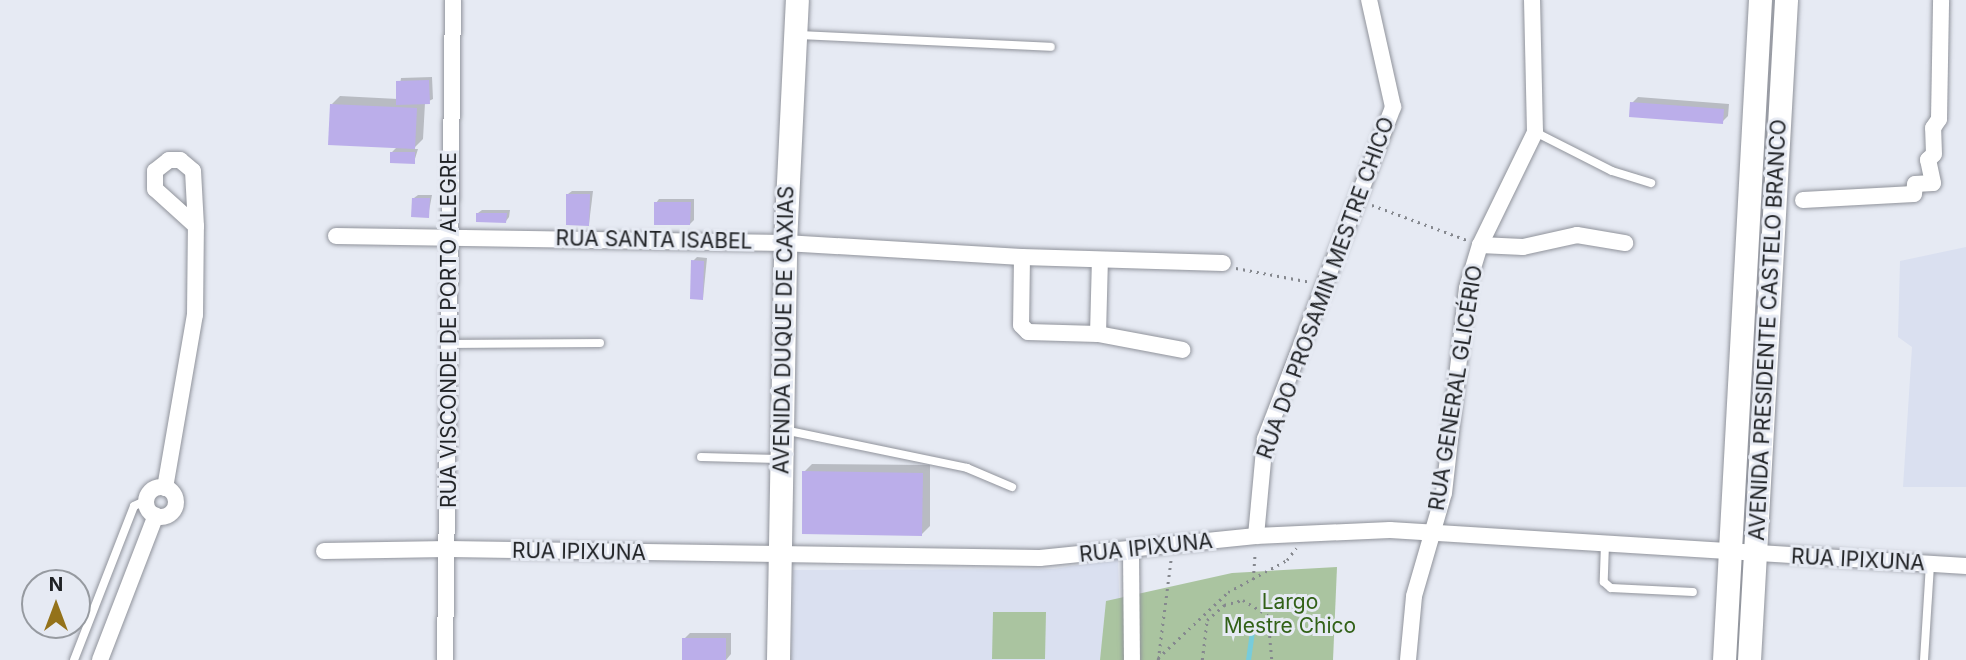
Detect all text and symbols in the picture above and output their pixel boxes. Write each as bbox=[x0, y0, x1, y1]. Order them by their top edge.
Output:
street label: RUA DO PROSAMIN MESTRE CHICO bbox=[1252, 114, 1400, 462]
street label: AVENIDA PRESIDENTE CASTELO BRANCO bbox=[1744, 119, 1792, 541]
street label: RUA VISCONDE DE PORTO ALEGRE bbox=[436, 152, 462, 508]
street label: AVENIDA DUQUE DE CAXIAS bbox=[769, 186, 799, 474]
street label: RUA SANTA ISABEL bbox=[555, 226, 753, 254]
street label: RUA GENERAL GLICÉRIO bbox=[1424, 264, 1488, 512]
street label: RUA IPIXUNA bbox=[1078, 528, 1214, 568]
street label: RUA IPIXUNA bbox=[512, 538, 646, 566]
street label: RUA IPIXUNA bbox=[1790, 544, 1926, 576]
north arrow bbox=[21, 569, 91, 639]
text: N bbox=[49, 573, 63, 596]
park label: Largo Mestre Chico bbox=[1224, 589, 1356, 639]

